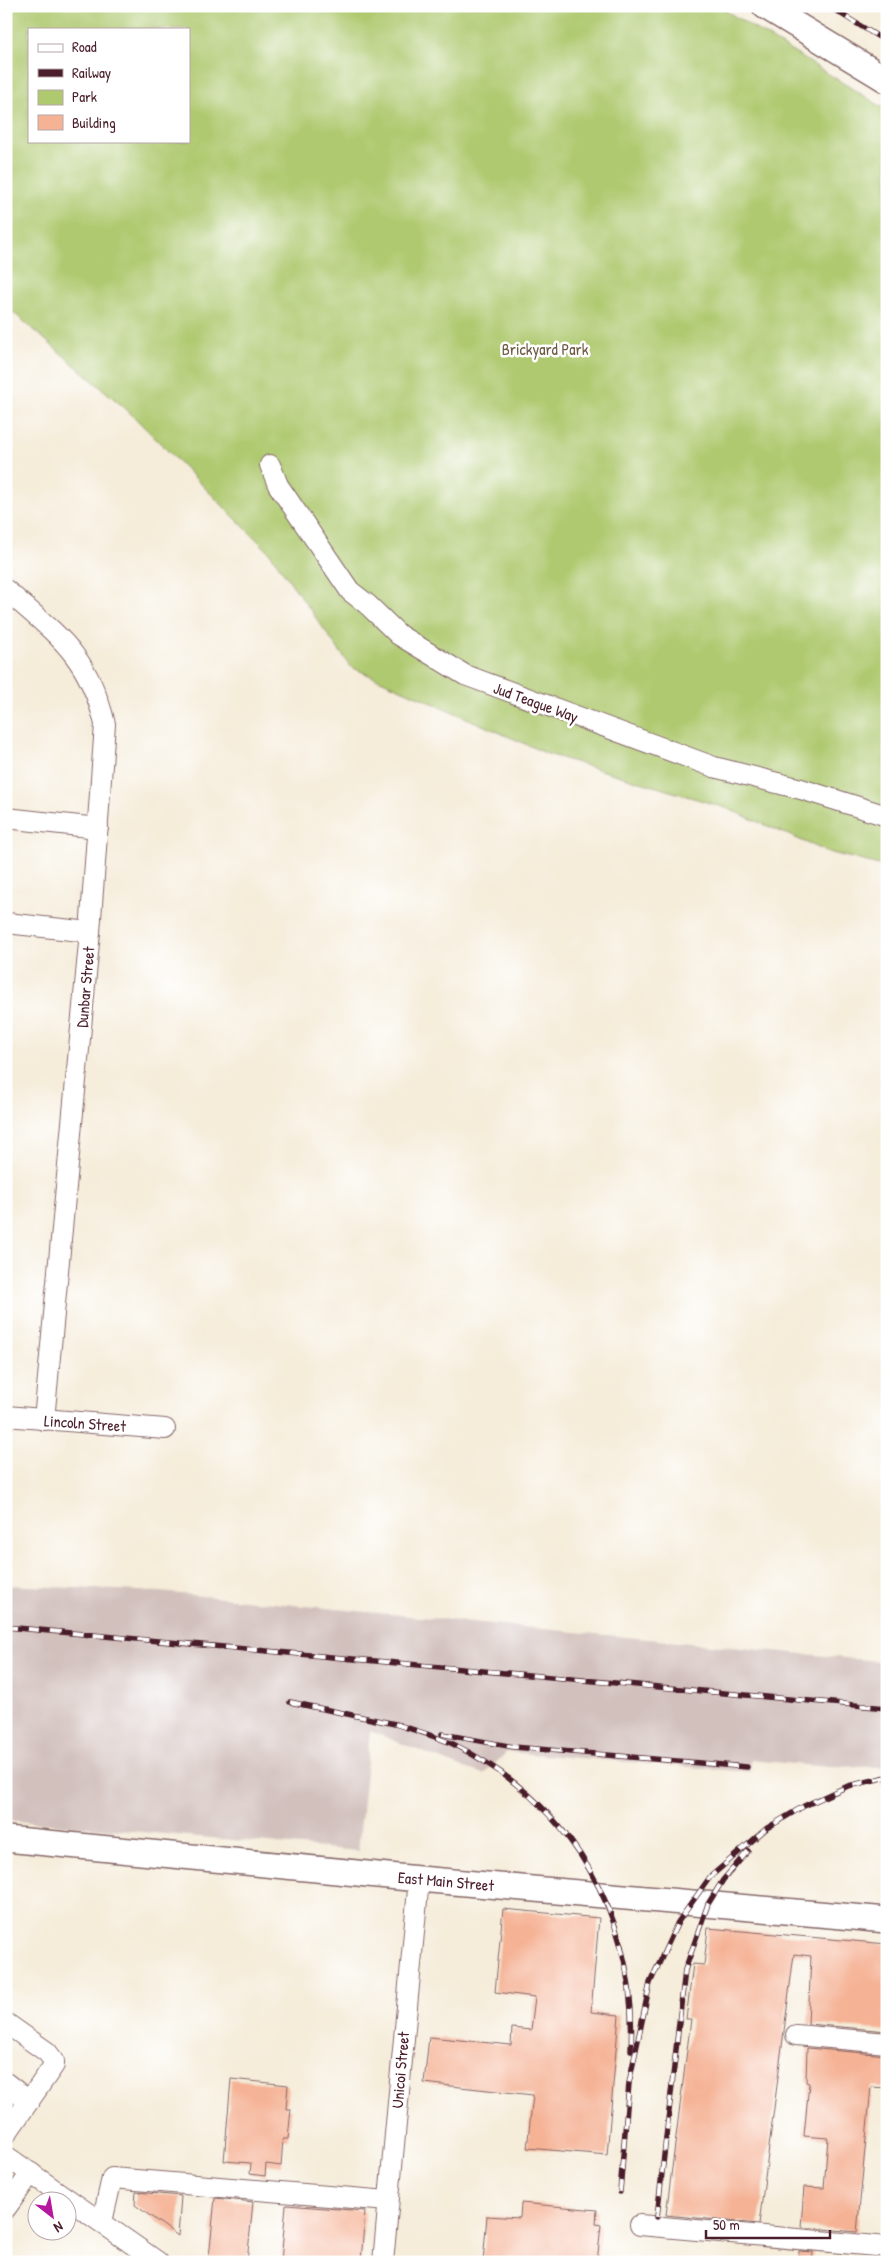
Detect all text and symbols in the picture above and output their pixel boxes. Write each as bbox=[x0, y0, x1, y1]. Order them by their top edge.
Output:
legend bbox=[28, 28, 190, 142]
text: Road bbox=[72, 36, 97, 57]
text: Railway bbox=[72, 62, 111, 83]
text: Park bbox=[72, 86, 97, 107]
text: Building bbox=[72, 112, 116, 133]
park label: Brickyard Park bbox=[502, 338, 589, 360]
street label: Jud Teague Way bbox=[490, 676, 582, 728]
street label: Dunbar Street bbox=[71, 945, 100, 1028]
street label: Lincoln Street bbox=[43, 1409, 127, 1437]
street label: East Main Street bbox=[397, 1866, 495, 1896]
street label: Unicoi Street bbox=[386, 2030, 414, 2109]
north arrow bbox=[28, 2190, 78, 2240]
scale bar bbox=[706, 2208, 829, 2240]
text: 50 m bbox=[713, 2214, 740, 2235]
text: N bbox=[50, 2218, 67, 2238]

